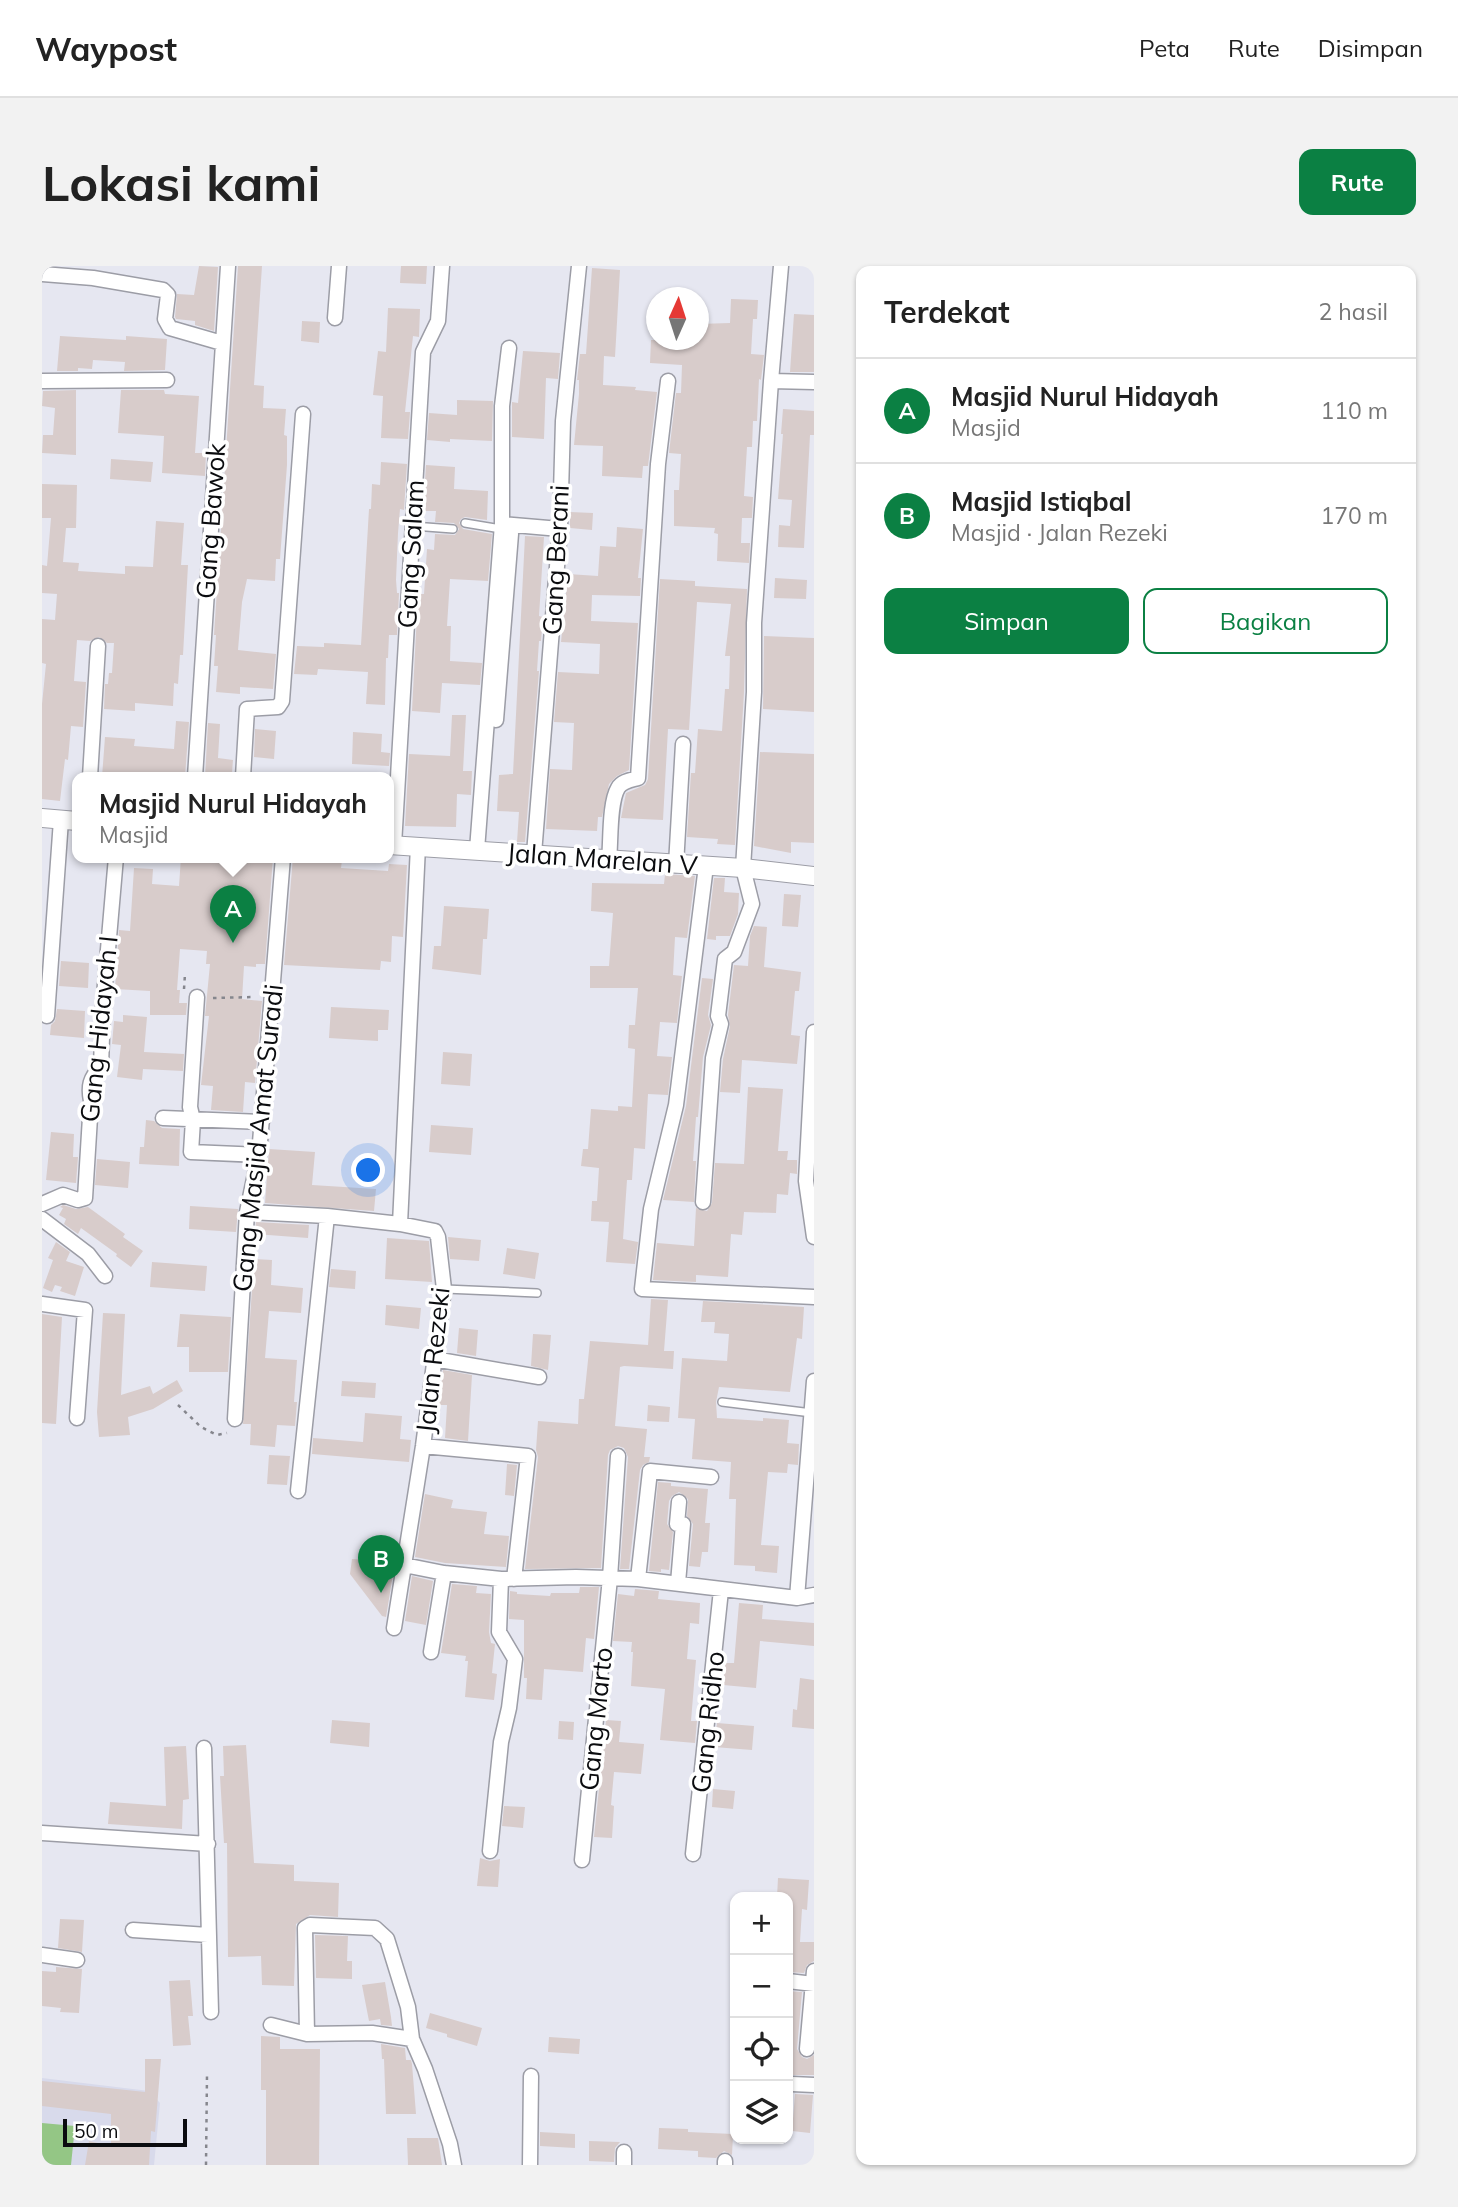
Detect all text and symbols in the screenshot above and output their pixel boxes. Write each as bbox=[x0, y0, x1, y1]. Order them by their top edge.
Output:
text: Waypost bbox=[35, 28, 177, 69]
text: Peta bbox=[1139, 33, 1190, 63]
text: Rute bbox=[1228, 33, 1280, 63]
text: Disimpan bbox=[1318, 33, 1423, 63]
button: Rute bbox=[1299, 149, 1416, 215]
text: Lokasi kami bbox=[42, 152, 320, 213]
north arrow bbox=[646, 287, 709, 350]
text: Terdekat bbox=[884, 293, 1010, 331]
text: 2 hasil bbox=[1319, 297, 1388, 326]
text: Masjid Nurul Hidayah bbox=[951, 380, 1219, 413]
text: A bbox=[898, 396, 916, 425]
text: 110 m bbox=[1320, 396, 1388, 425]
text: Masjid bbox=[951, 413, 1021, 442]
street label: Gang Bawok bbox=[189, 441, 232, 600]
street label: Gang Salam bbox=[390, 479, 431, 629]
street label: Gang Berani bbox=[535, 484, 576, 636]
text: Masjid Istiqbal bbox=[951, 485, 1132, 518]
text: B bbox=[899, 501, 915, 530]
text: 170 m bbox=[1320, 501, 1388, 530]
text: Masjid · Jalan Rezeki bbox=[951, 518, 1168, 547]
button: Simpan bbox=[884, 588, 1129, 654]
button: Bagikan bbox=[1143, 588, 1388, 654]
popup bbox=[72, 772, 394, 863]
text: Masjid Nurul Hidayah bbox=[99, 787, 367, 820]
text: Masjid bbox=[99, 820, 169, 849]
street label: Jalan Marelan V bbox=[505, 835, 699, 882]
pin: A bbox=[210, 885, 256, 943]
street label: Gang Hidayah I bbox=[72, 934, 125, 1124]
street label: Gang Masjid Amat Suradi bbox=[225, 982, 290, 1293]
your location bbox=[351, 1153, 385, 1187]
street label: Jalan Rezeki bbox=[408, 1285, 457, 1435]
pin: B bbox=[358, 1535, 404, 1593]
street label: Gang Marto bbox=[572, 1646, 619, 1792]
street label: Gang Ridho bbox=[684, 1650, 731, 1794]
map controls bbox=[730, 1892, 793, 2144]
button: + bbox=[730, 1892, 793, 1955]
button: − bbox=[730, 1955, 793, 2018]
button: locate bbox=[730, 2018, 793, 2081]
button: layers bbox=[730, 2081, 793, 2144]
scale bar bbox=[63, 2116, 187, 2148]
text: 50 m bbox=[74, 2119, 118, 2143]

